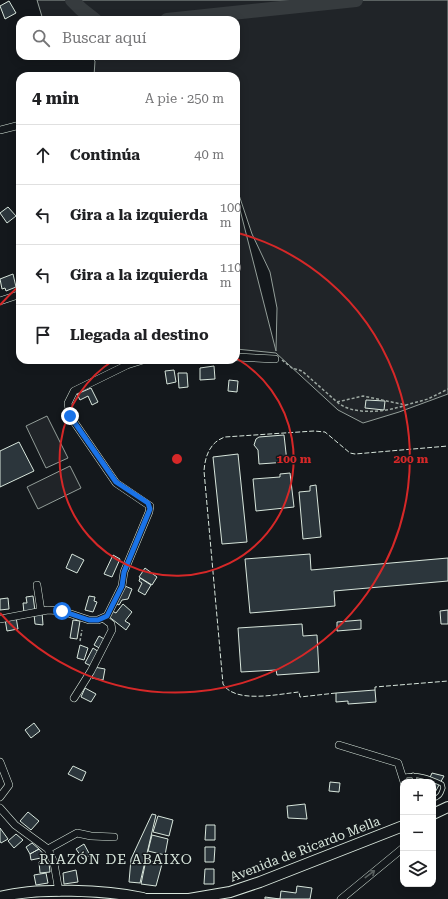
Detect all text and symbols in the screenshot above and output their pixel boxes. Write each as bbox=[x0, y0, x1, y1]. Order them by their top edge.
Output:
search box bbox=[16, 16, 240, 60]
icon: search bbox=[30, 27, 52, 49]
text: Buscar aquí bbox=[62, 29, 146, 47]
text: 4 min bbox=[32, 88, 79, 108]
text: A pie · 250 m bbox=[145, 91, 224, 106]
icon: ahead bbox=[32, 144, 54, 166]
text: Continúa bbox=[70, 146, 140, 164]
text: 40 m bbox=[194, 147, 224, 162]
text: 100 m bbox=[220, 200, 242, 230]
icon: left bbox=[32, 204, 54, 226]
text: Gira a la izquierda bbox=[70, 206, 208, 224]
text: 110 m bbox=[220, 260, 242, 290]
icon: left bbox=[32, 264, 54, 286]
text: Gira a la izquierda bbox=[70, 266, 208, 284]
icon: arrive bbox=[32, 324, 54, 346]
text: Llegada al destino bbox=[70, 326, 209, 344]
route end bbox=[61, 407, 79, 425]
centre of rings bbox=[170, 452, 184, 466]
text: 100 m bbox=[277, 452, 312, 466]
text: 200 m bbox=[394, 452, 429, 466]
route start bbox=[53, 602, 71, 620]
map controls bbox=[400, 779, 436, 887]
button: + bbox=[400, 779, 436, 815]
street label: Avenida de Ricardo Mella bbox=[228, 813, 382, 885]
button: − bbox=[400, 815, 436, 851]
district label: RIAZÓN DE ABAIXO bbox=[39, 851, 193, 867]
button: layers bbox=[400, 851, 436, 887]
one-way arrow bbox=[365, 870, 376, 878]

